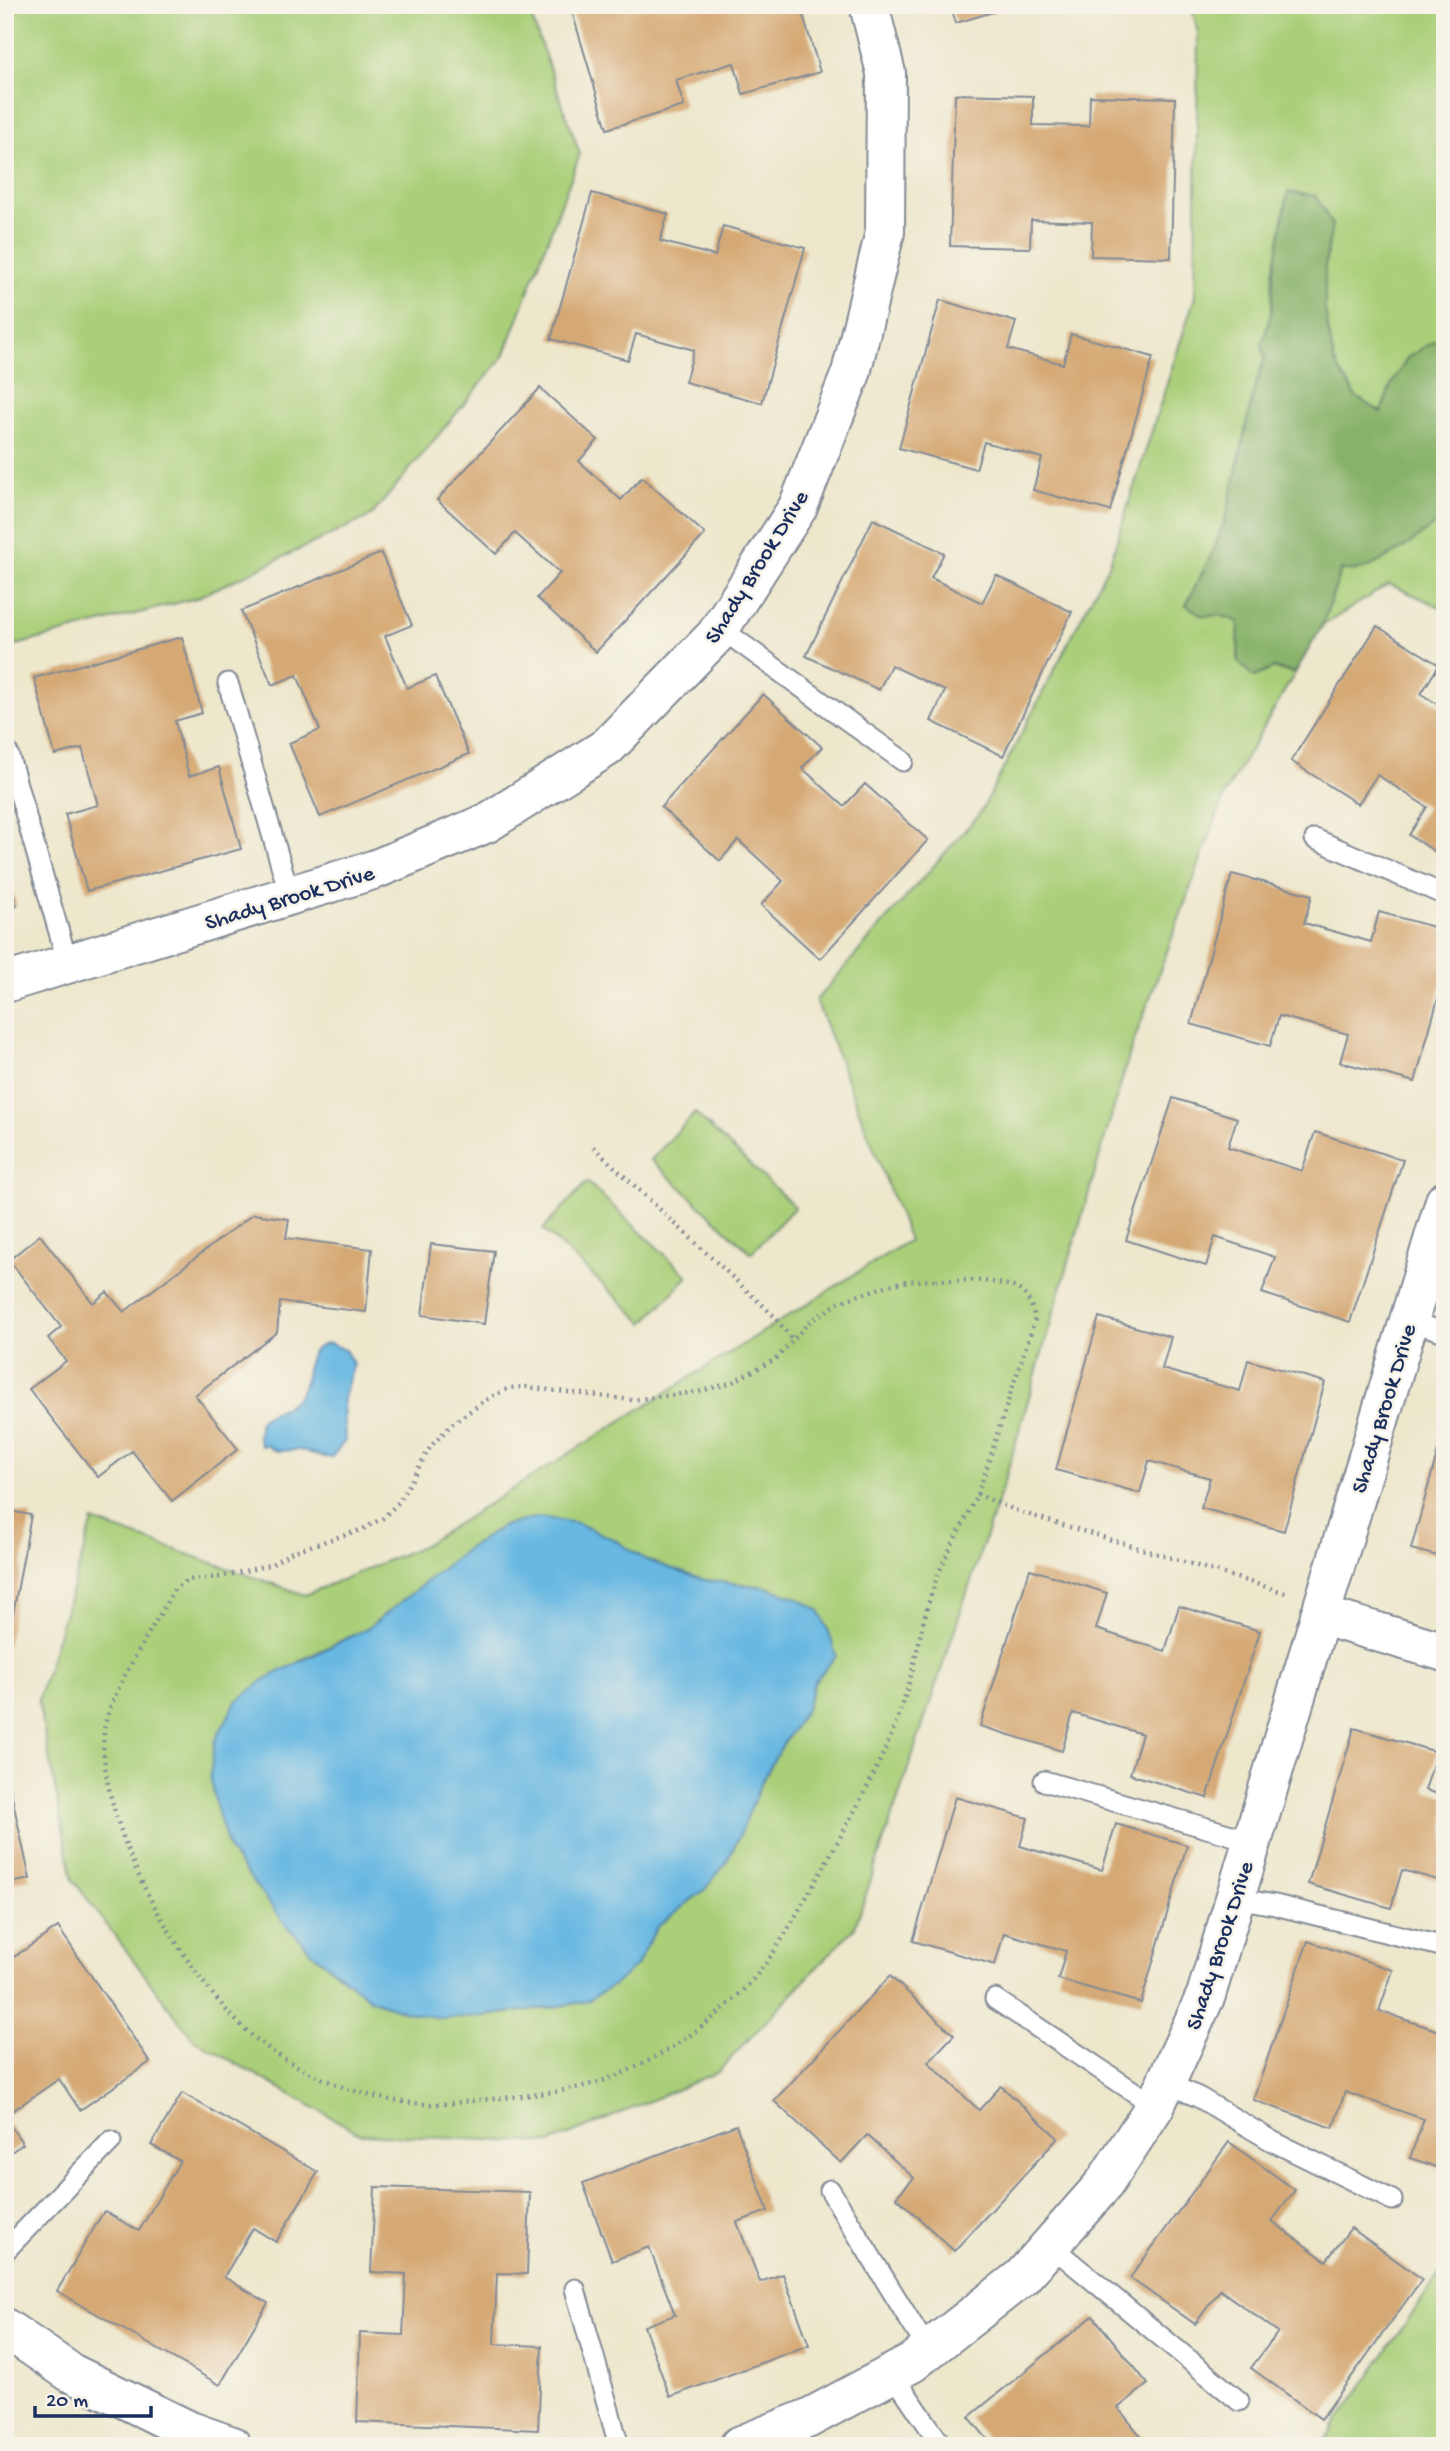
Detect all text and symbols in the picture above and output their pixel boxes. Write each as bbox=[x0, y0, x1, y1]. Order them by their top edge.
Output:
street label: Shady Brook Drive bbox=[700, 485, 817, 649]
street label: Shady Brook Drive bbox=[202, 860, 379, 938]
street label: Shady Brook Drive bbox=[1347, 1320, 1424, 1497]
street label: Shady Brook Drive bbox=[1181, 1857, 1262, 2034]
scale bar bbox=[35, 2374, 150, 2418]
text: 20 m bbox=[46, 2390, 88, 2415]

